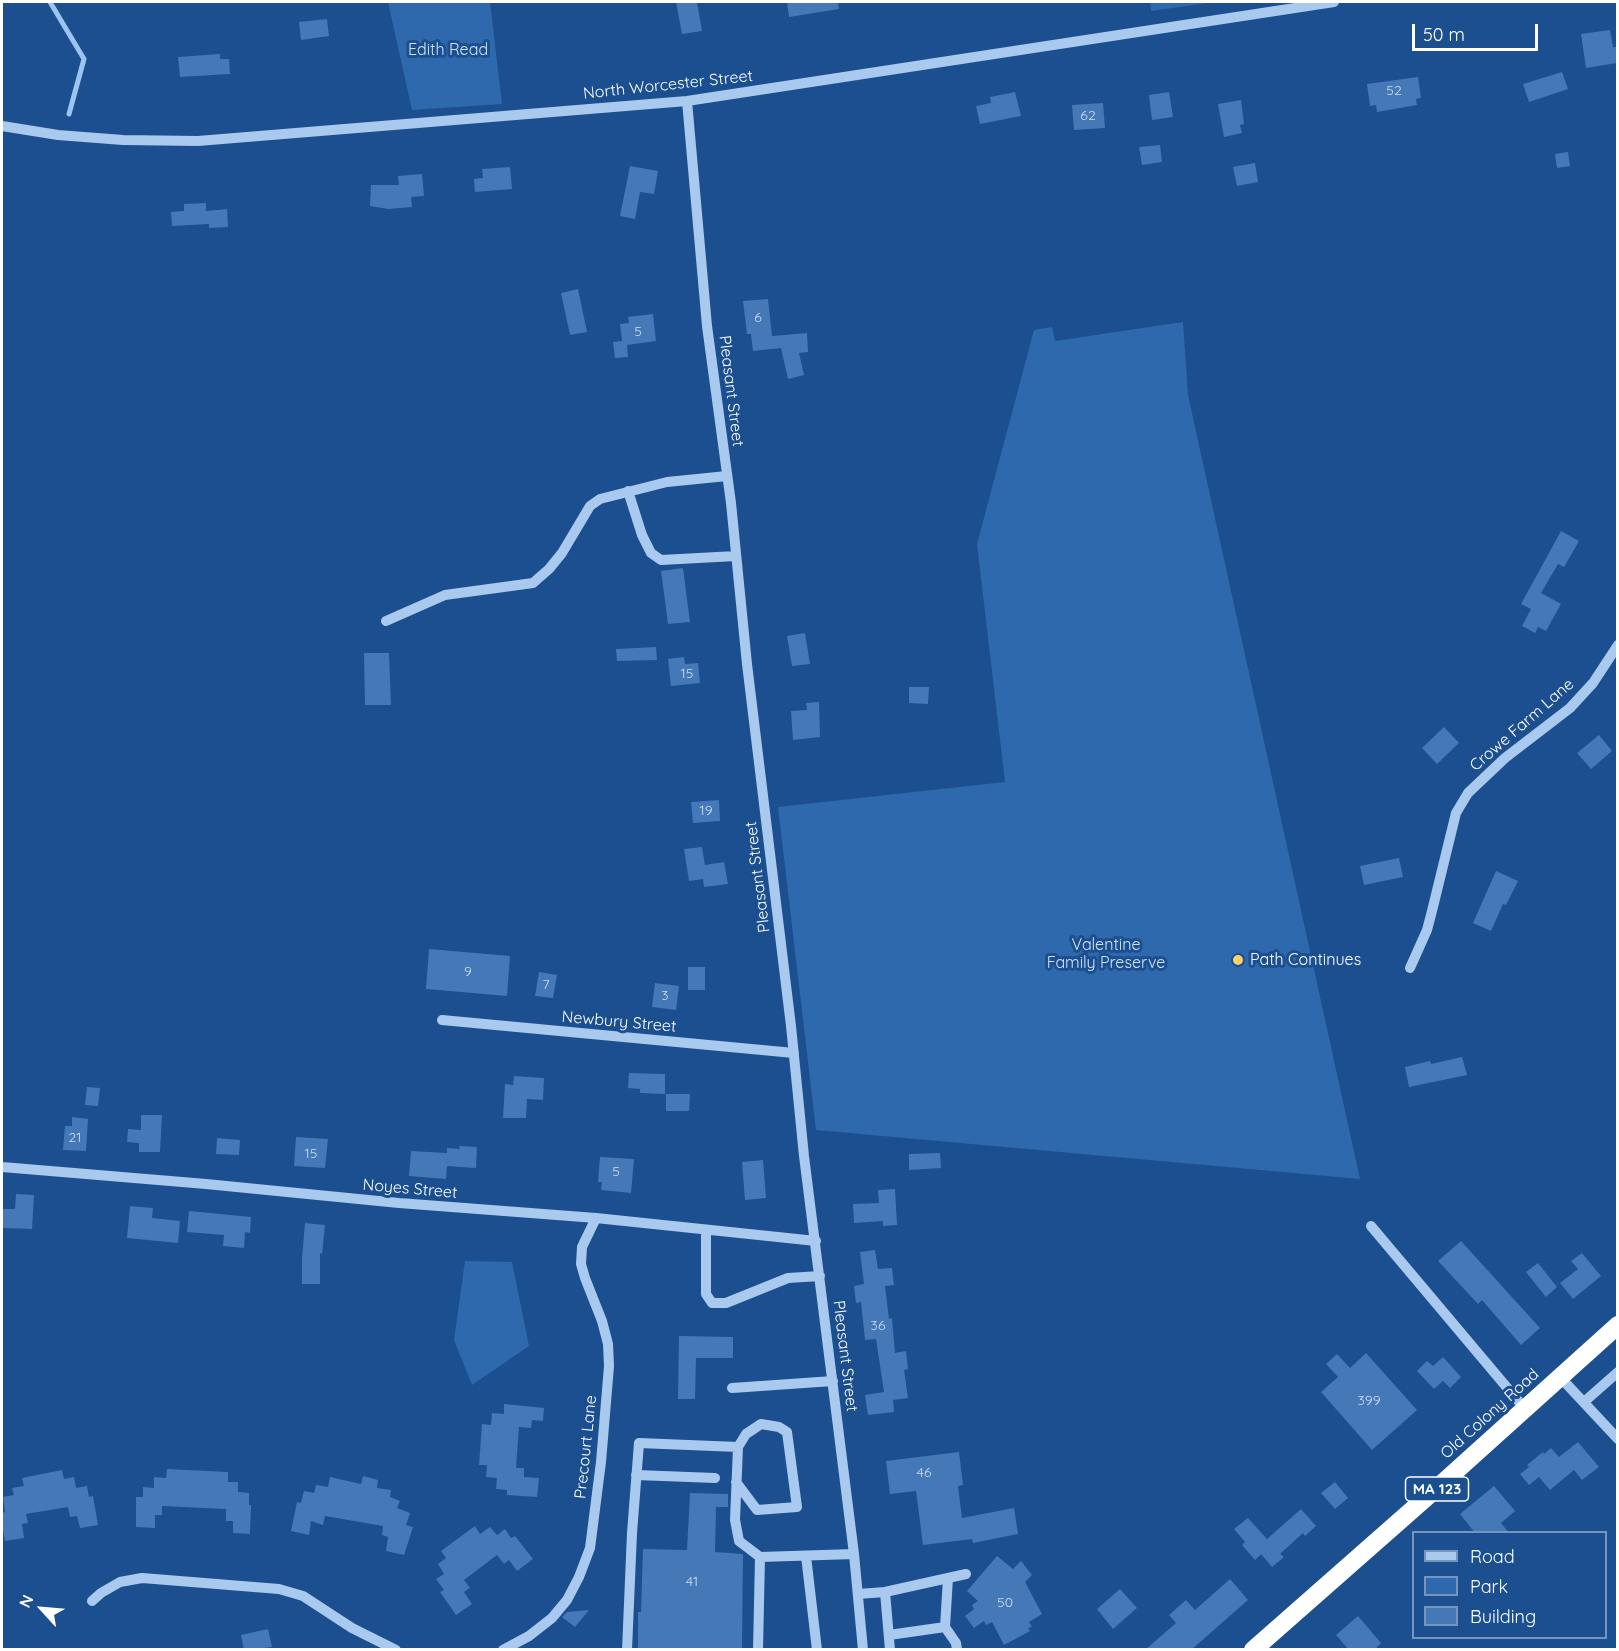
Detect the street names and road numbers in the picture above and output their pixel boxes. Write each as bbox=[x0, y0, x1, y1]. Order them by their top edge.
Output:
street label: North Worcester Street bbox=[582, 67, 754, 103]
street label: Pleasant Street bbox=[715, 334, 747, 448]
street label: Crowe Farm Lane bbox=[1466, 675, 1578, 775]
street label: Pleasant Street bbox=[742, 820, 774, 934]
street label: Newbury Street bbox=[561, 1007, 677, 1037]
street label: Noyes Street bbox=[362, 1175, 458, 1203]
street label: Pleasant Street bbox=[829, 1299, 861, 1413]
street label: Old Colony Road bbox=[1437, 1365, 1543, 1463]
street label: Precourt Lane bbox=[571, 1394, 601, 1500]
road number: MA 123 bbox=[1406, 1477, 1468, 1501]

